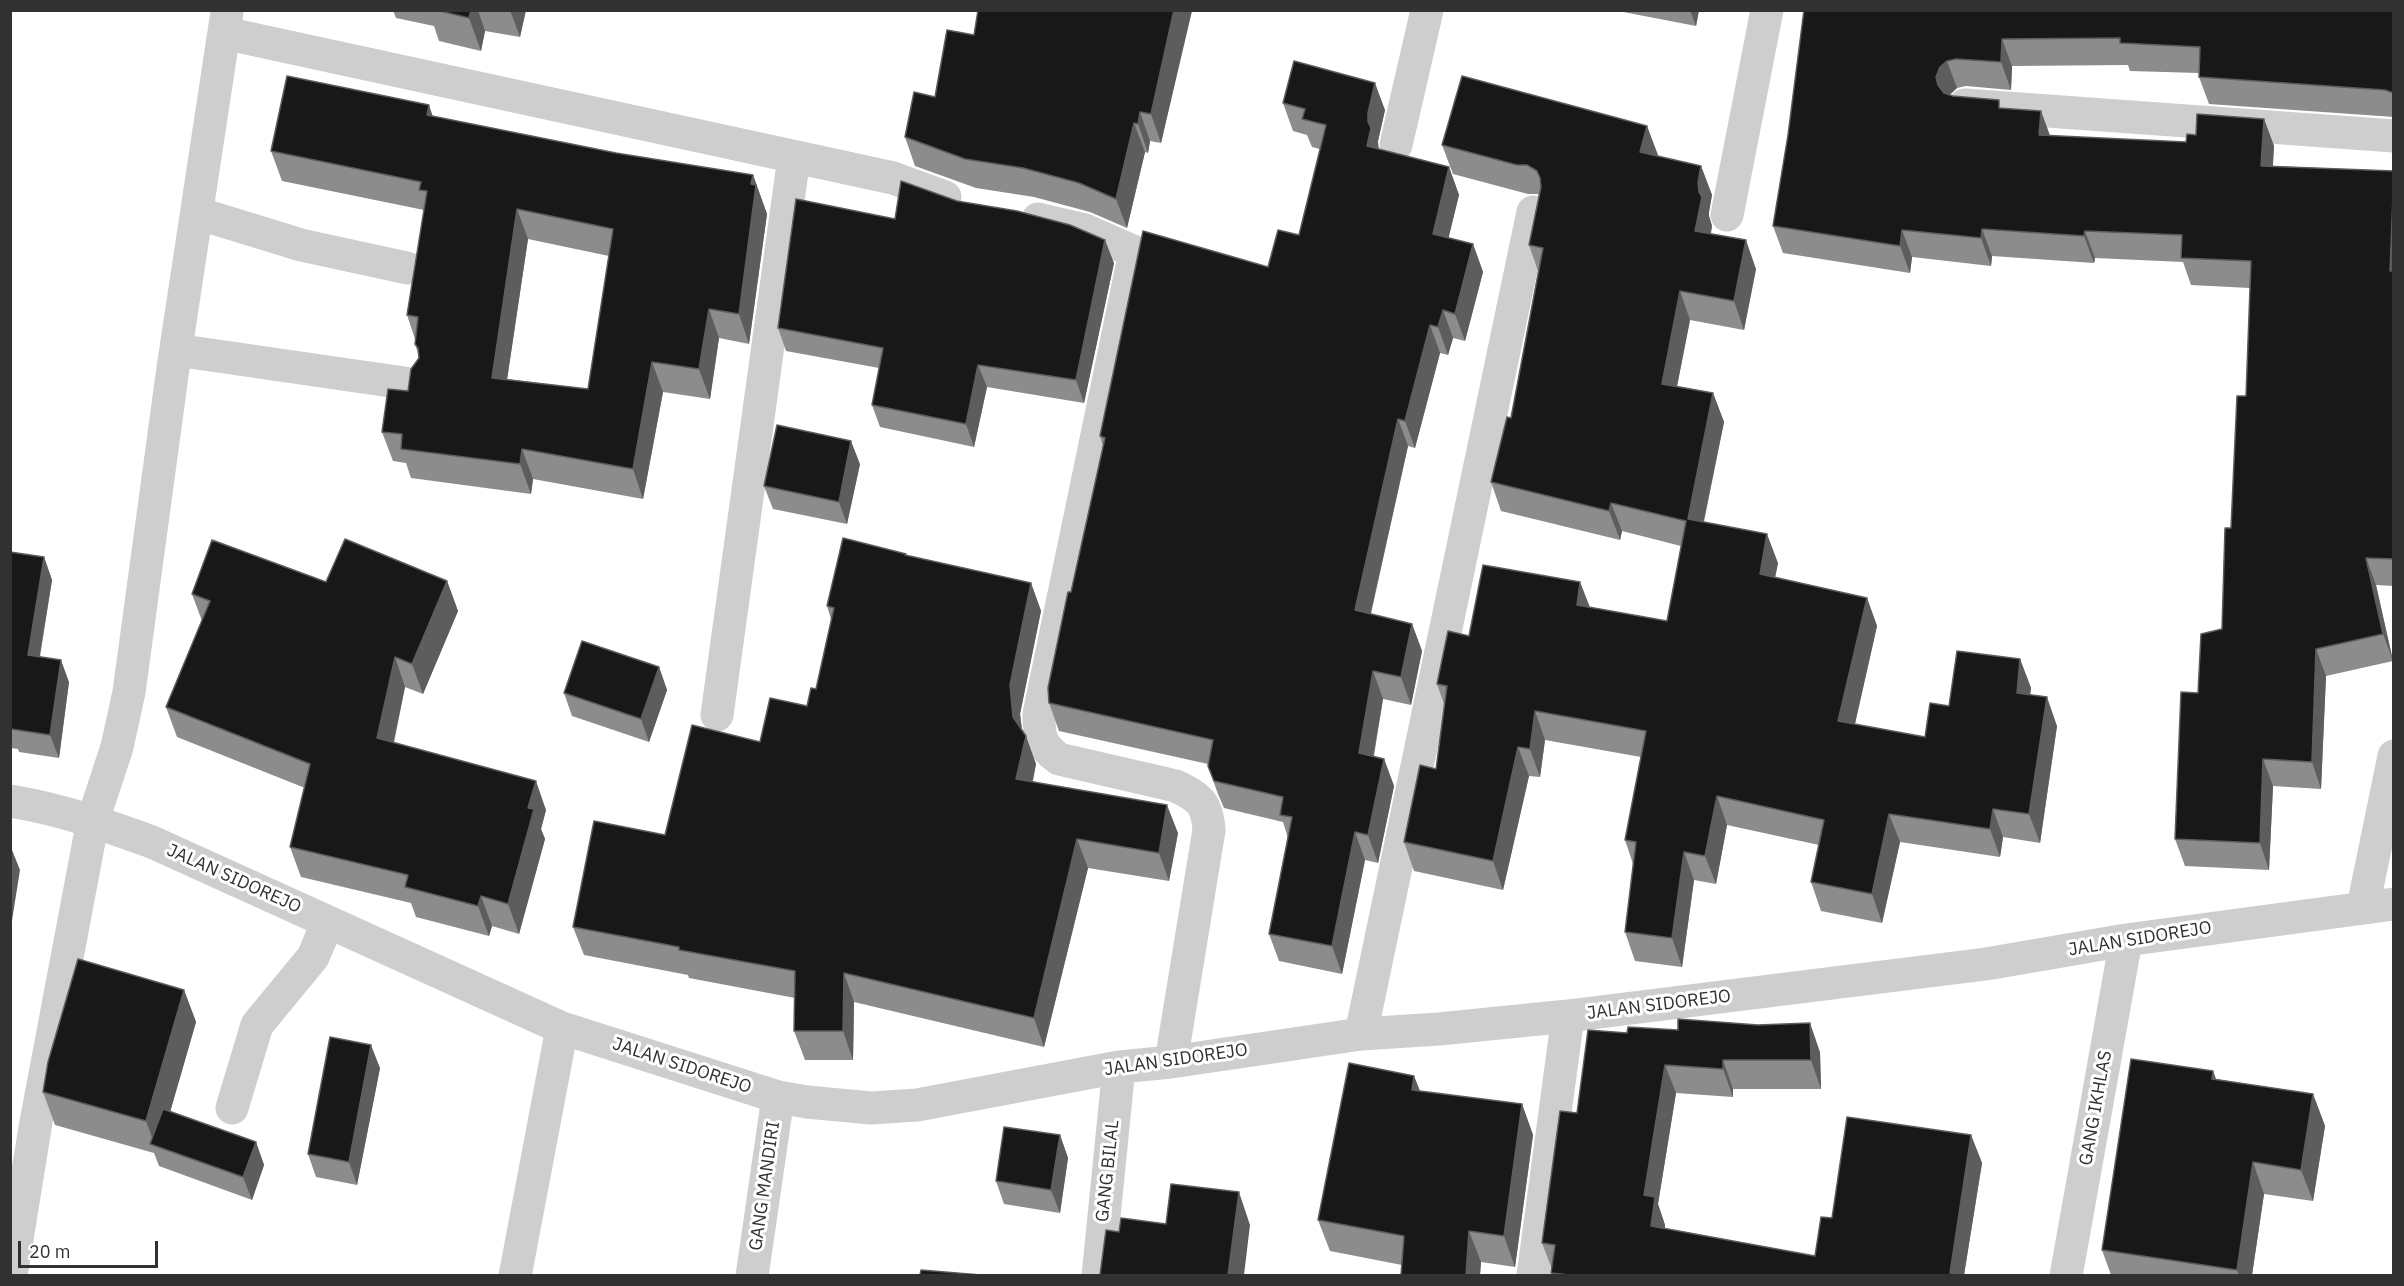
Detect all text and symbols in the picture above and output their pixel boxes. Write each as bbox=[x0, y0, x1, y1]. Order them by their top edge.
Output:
street label: JALAN SIDOREJO bbox=[164, 840, 304, 918]
street label: JALAN SIDOREJO bbox=[2067, 917, 2213, 961]
street label: JALAN SIDOREJO bbox=[1586, 985, 1732, 1025]
street label: JALAN SIDOREJO bbox=[610, 1033, 754, 1099]
street label: JALAN SIDOREJO bbox=[1103, 1039, 1249, 1081]
street label: GANG IKHLAS bbox=[2075, 1049, 2117, 1167]
street label: GANG BILAL bbox=[1092, 1119, 1124, 1223]
street label: GANG MANDIRI bbox=[745, 1120, 785, 1252]
scale bar bbox=[21, 1229, 160, 1267]
text: 20 m bbox=[29, 1240, 71, 1263]

